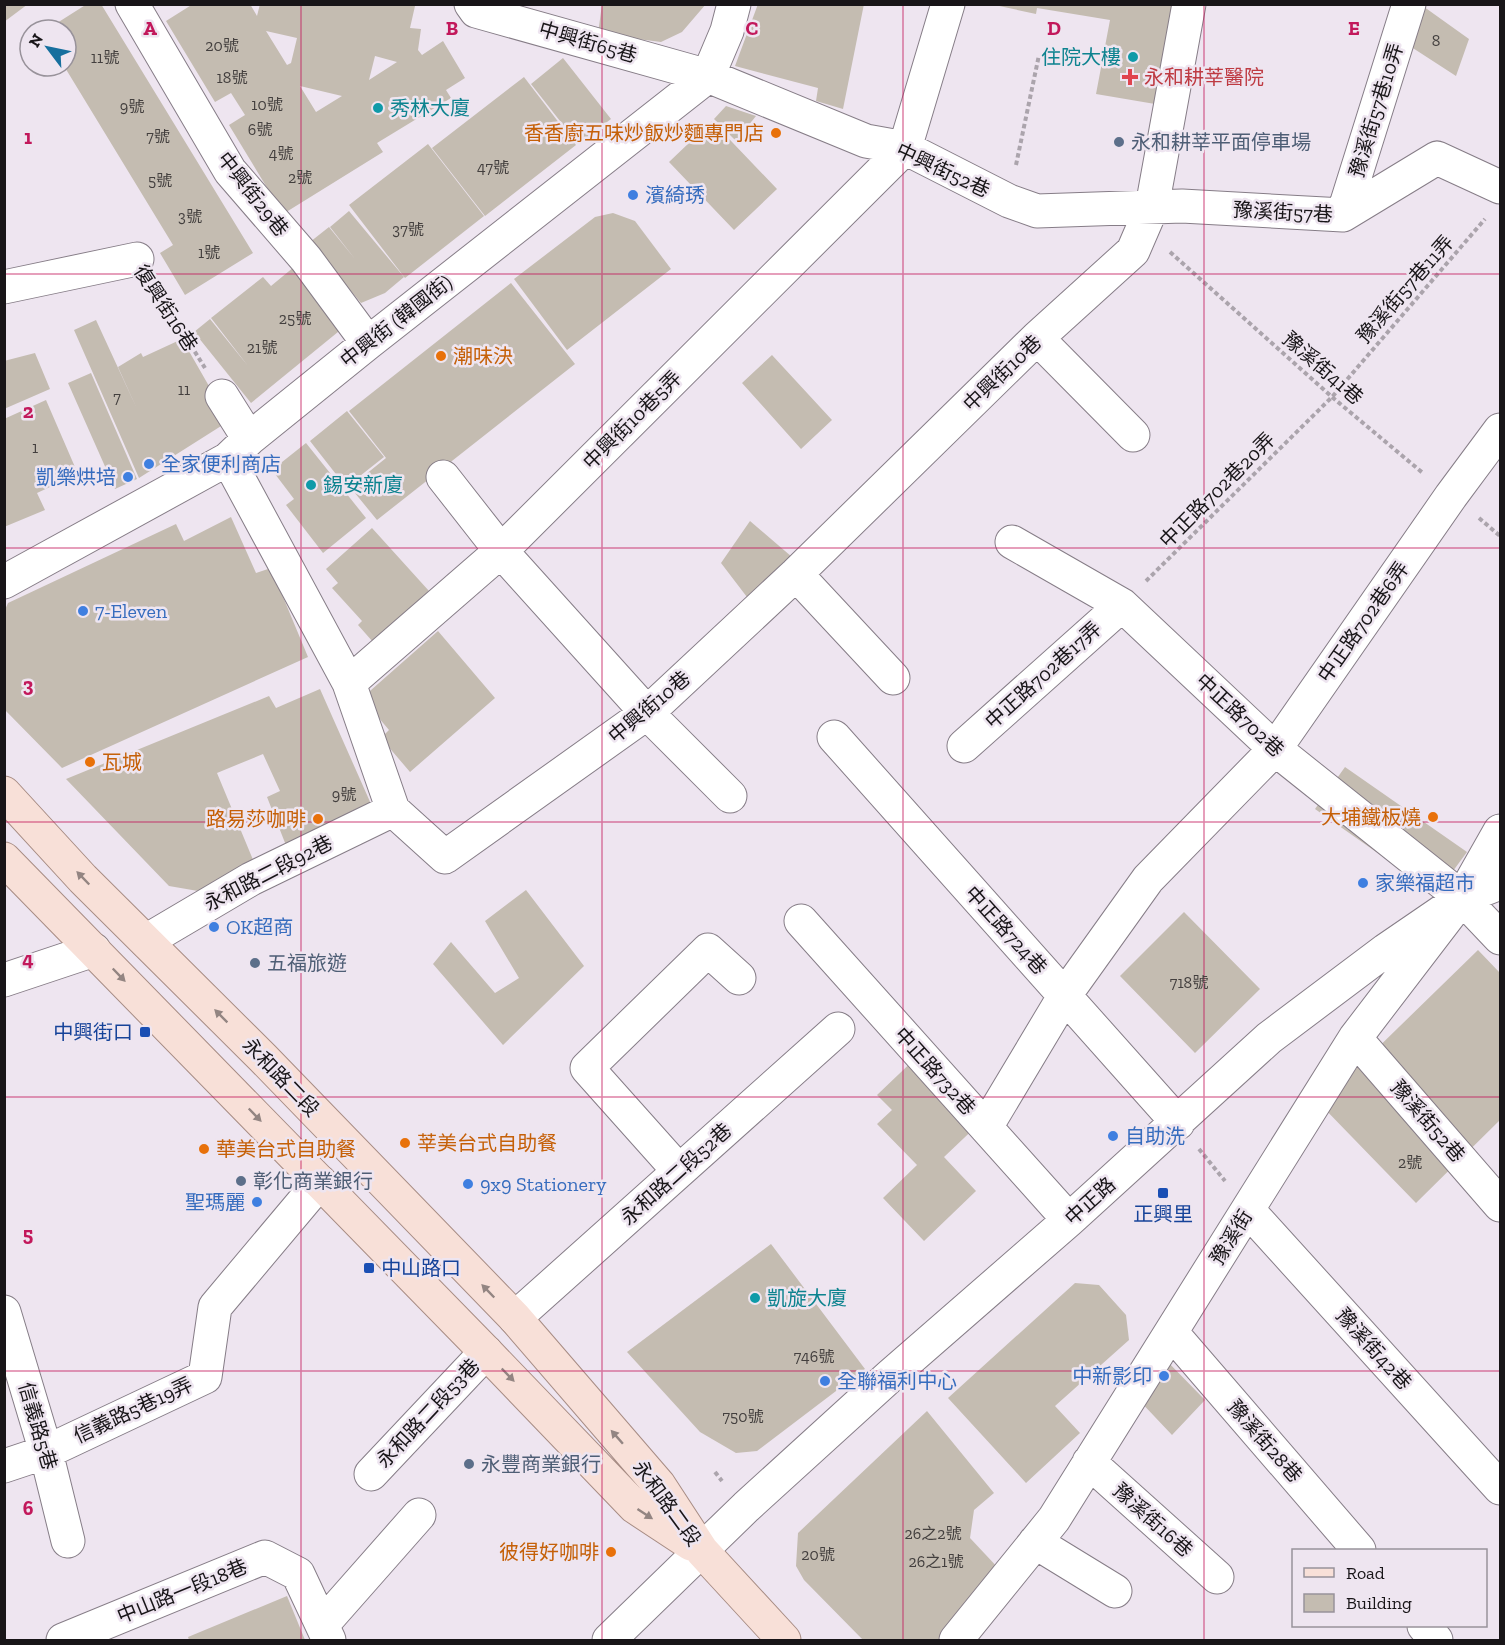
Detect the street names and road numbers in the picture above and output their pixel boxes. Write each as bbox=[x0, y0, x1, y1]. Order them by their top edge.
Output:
street label: 中興街65巷 bbox=[536, 17, 640, 67]
street label: 豫溪街57巷10弄 bbox=[1344, 40, 1408, 180]
street label: 中興街52巷 bbox=[892, 138, 994, 202]
street label: 中興街29巷 bbox=[212, 147, 294, 241]
street label: 豫溪街57巷 bbox=[1233, 197, 1333, 227]
street label: 豫溪街57巷11弄 bbox=[1352, 230, 1458, 348]
street label: 復興街16巷 bbox=[129, 260, 203, 356]
street label: 中興街 (韓國街) bbox=[335, 270, 457, 372]
street label: 豫溪街41巷 bbox=[1278, 327, 1368, 409]
street label: 中興街10巷 bbox=[958, 330, 1046, 416]
street label: 中興街10巷5弄 bbox=[578, 366, 686, 474]
street label: 中正路702巷20弄 bbox=[1154, 427, 1280, 553]
street label: 中正路702巷6弄 bbox=[1312, 557, 1414, 687]
street label: 中正路702巷17弄 bbox=[980, 617, 1106, 733]
street label: 中興街10巷 bbox=[603, 666, 695, 748]
street label: 中正路702巷 bbox=[1191, 668, 1289, 762]
street label: 永和路二段92巷 bbox=[200, 830, 336, 916]
street label: 中正路724巷 bbox=[960, 881, 1052, 979]
street label: 中正路732巷 bbox=[889, 1022, 981, 1120]
street label: 永和路二段 bbox=[238, 1033, 324, 1121]
street label: 豫溪街52巷 bbox=[1386, 1075, 1470, 1167]
street label: 永和路二段52巷 bbox=[616, 1118, 736, 1230]
street label: 中正路 bbox=[1060, 1172, 1120, 1230]
street label: 豫溪街 bbox=[1205, 1205, 1257, 1269]
street label: 豫溪街42巷 bbox=[1331, 1303, 1417, 1395]
street label: 永和路二段53巷 bbox=[371, 1354, 485, 1472]
street label: 信義路5巷19弄 bbox=[70, 1372, 196, 1448]
street label: 信義路5巷 bbox=[14, 1379, 62, 1473]
street label: 豫溪街28巷 bbox=[1223, 1395, 1307, 1487]
street label: 永和路二段 bbox=[628, 1455, 706, 1551]
street label: 豫溪街16巷 bbox=[1108, 1478, 1198, 1562]
street label: 中山路一段18巷 bbox=[113, 1554, 251, 1628]

